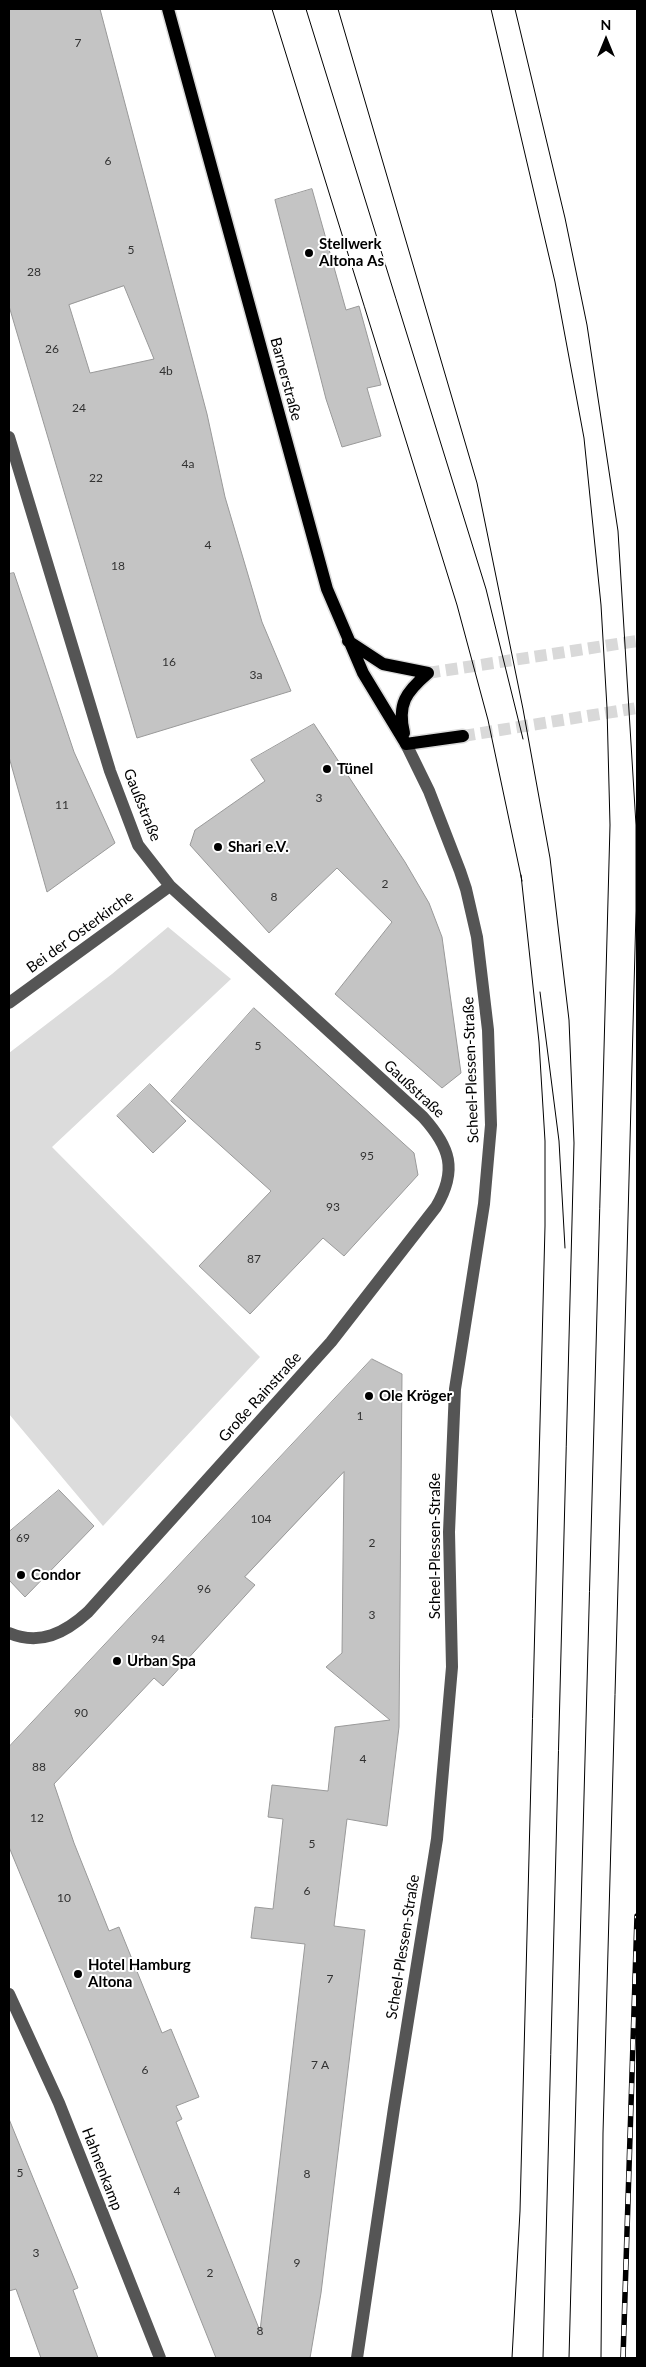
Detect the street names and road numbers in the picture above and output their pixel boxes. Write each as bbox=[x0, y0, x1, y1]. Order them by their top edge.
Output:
street label: Barnerstraße bbox=[266, 335, 306, 423]
street label: Gaußstraße bbox=[119, 766, 165, 844]
street label: Bei der Osterkirche bbox=[23, 887, 137, 977]
street label: Scheel-Plessen-Straße bbox=[459, 997, 483, 1143]
street label: Gaußstraße bbox=[380, 1056, 448, 1122]
street label: Große Rainstraße bbox=[215, 1348, 305, 1446]
street label: Scheel-Plessen-Straße bbox=[426, 1473, 444, 1619]
street label: Scheel-Plessen-Straße bbox=[383, 1873, 423, 2021]
street label: Hahnenkamp bbox=[78, 2125, 126, 2213]

